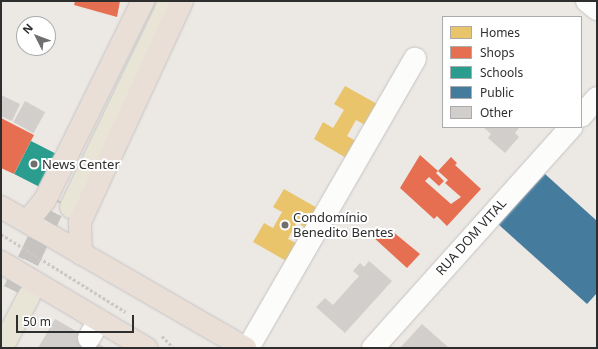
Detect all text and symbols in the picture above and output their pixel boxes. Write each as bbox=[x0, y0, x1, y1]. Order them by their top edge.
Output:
north arrow bbox=[16, 16, 56, 56]
legend bbox=[442, 16, 582, 128]
text: N bbox=[19, 20, 36, 37]
text: Homes bbox=[480, 24, 520, 41]
text: Shops bbox=[480, 44, 514, 61]
text: Schools bbox=[480, 64, 523, 81]
text: Public bbox=[480, 84, 514, 101]
text: Other bbox=[480, 104, 513, 121]
place label: News Center bbox=[42, 156, 120, 172]
marker: News Center bbox=[29, 159, 39, 169]
street label: RUA DOM VITAL bbox=[433, 196, 509, 278]
place label: Condomínio Benedito Bentes bbox=[293, 210, 394, 241]
marker: Condomínio Benedito Bentes bbox=[280, 220, 290, 230]
scale bar bbox=[18, 307, 136, 333]
text: 50 m bbox=[23, 313, 51, 330]

